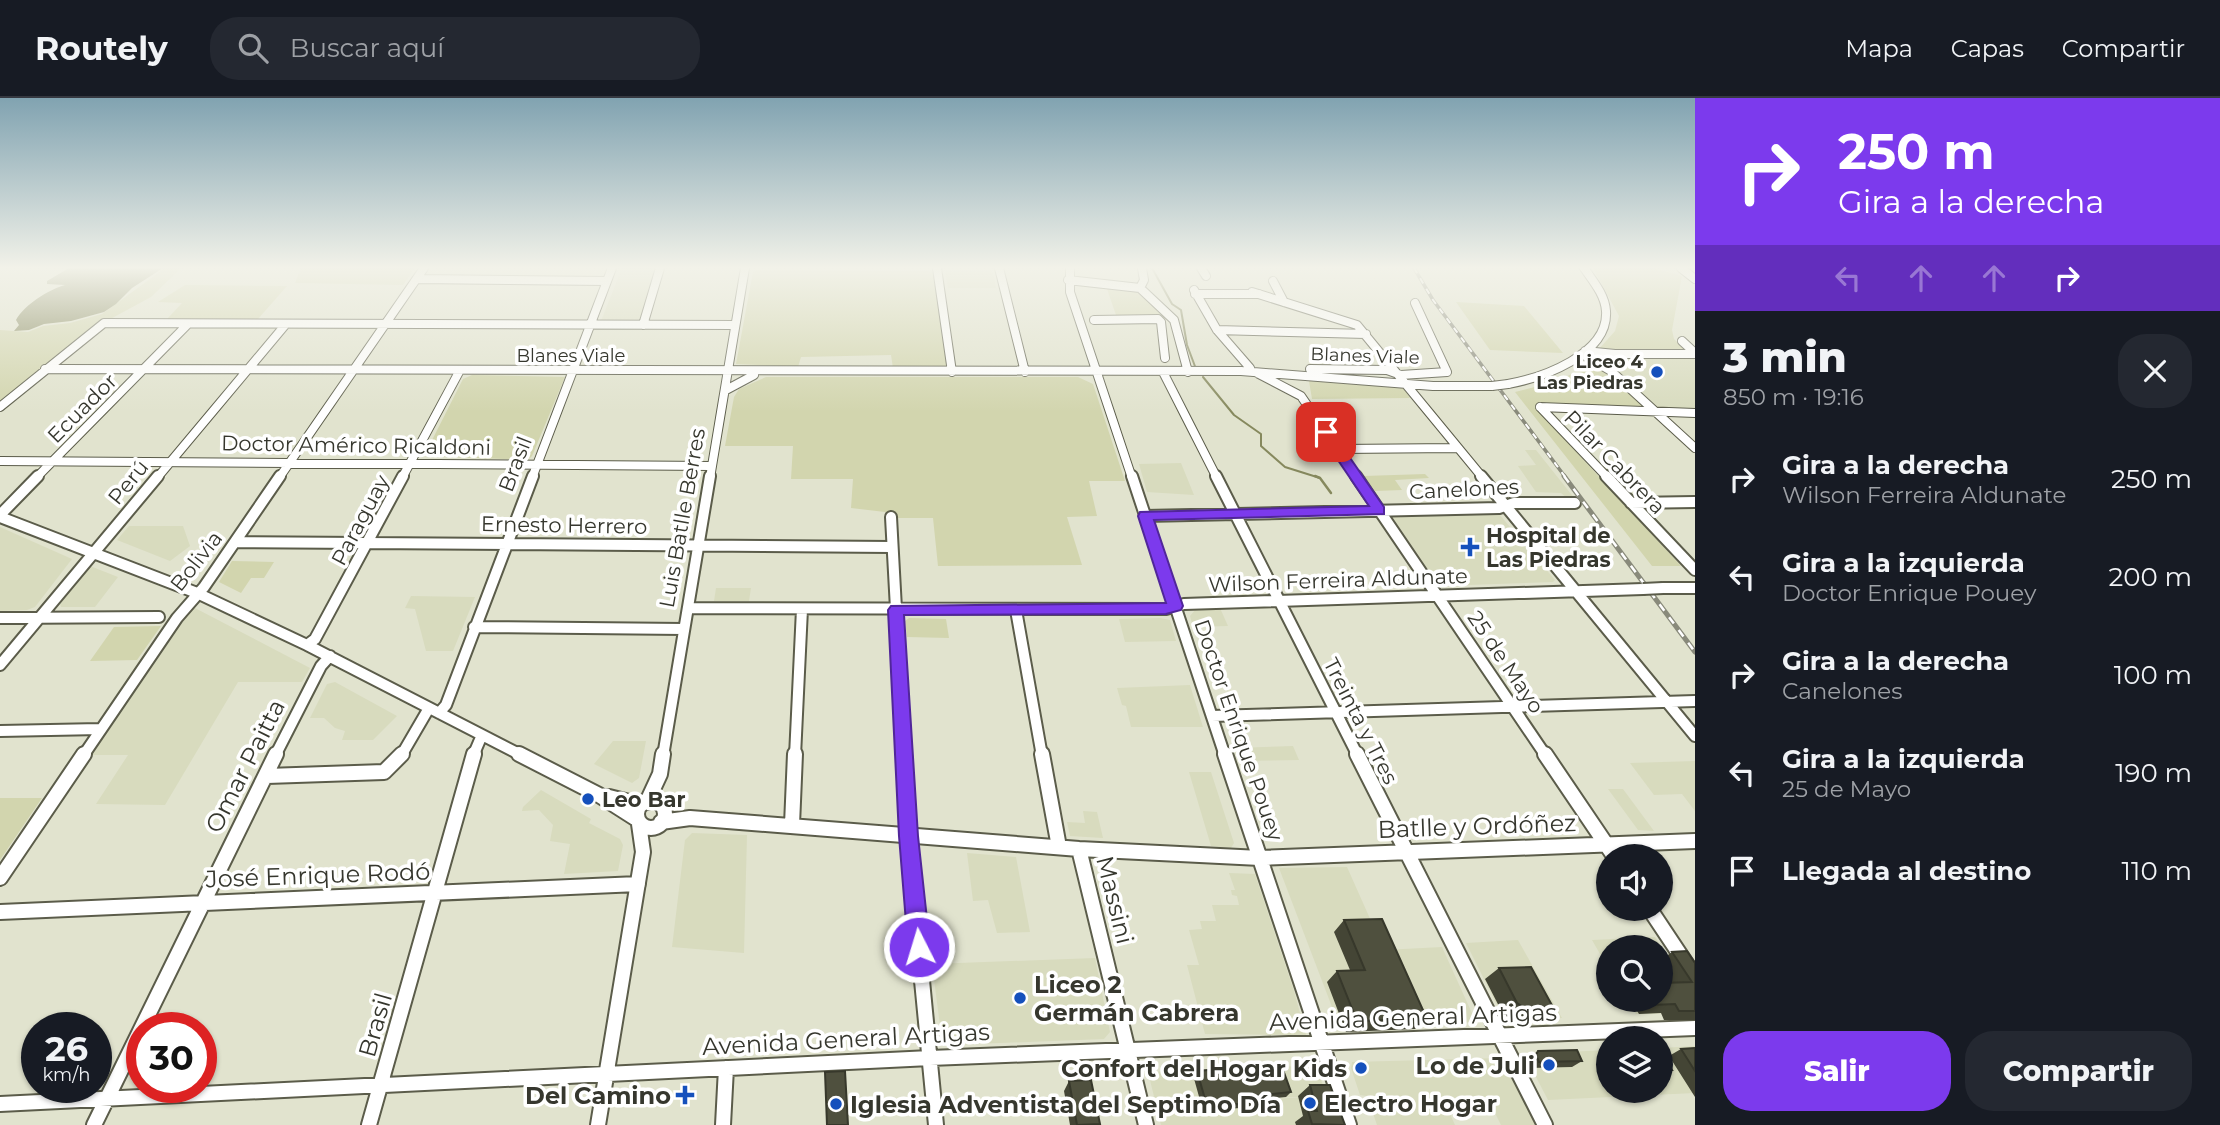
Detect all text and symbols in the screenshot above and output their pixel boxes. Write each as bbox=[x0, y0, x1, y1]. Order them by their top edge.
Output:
search box bbox=[210, 17, 700, 80]
text: Routely bbox=[35, 28, 168, 68]
icon: search bbox=[234, 29, 272, 67]
text: Buscar aquí bbox=[290, 32, 444, 64]
text: Mapa bbox=[1845, 34, 1913, 63]
text: Capas bbox=[1951, 34, 2024, 63]
text: Compartir bbox=[2062, 34, 2185, 63]
text: 250 m bbox=[1838, 122, 1995, 181]
icon: right bbox=[1723, 126, 1814, 217]
text: Gira a la derecha bbox=[1838, 182, 2104, 221]
icon: left bbox=[1829, 259, 1867, 297]
icon: ahead bbox=[1902, 259, 1940, 297]
icon: ahead bbox=[1975, 259, 2013, 297]
icon: right bbox=[2048, 259, 2086, 297]
text: 3 min bbox=[1723, 331, 1847, 383]
button: close bbox=[2118, 334, 2192, 408]
street label: Blanes Viale bbox=[1310, 343, 1420, 369]
street label: Blanes Viale bbox=[517, 345, 626, 367]
place label: Liceo 4 Las Piedras bbox=[1536, 351, 1644, 394]
marker: Liceo 4 Las Piedras bbox=[1649, 364, 1665, 380]
street label: Ecuador bbox=[42, 368, 122, 448]
text: 850 m · 19:16 bbox=[1723, 383, 1864, 411]
pin bbox=[1296, 402, 1356, 462]
street label: Pilar Cabrera bbox=[1559, 405, 1671, 519]
icon: arrive bbox=[1307, 413, 1345, 451]
street label: Luis Batlle Berres bbox=[654, 426, 710, 610]
street label: Doctor Américo Ricaldoni bbox=[221, 430, 491, 460]
street label: Brasil bbox=[493, 433, 537, 495]
text: Gira a la derecha bbox=[1782, 449, 2009, 481]
street label: Perú bbox=[103, 455, 153, 509]
icon: right bbox=[1723, 460, 1761, 498]
text: 250 m bbox=[2111, 463, 2192, 495]
street label: Paraguay bbox=[326, 470, 395, 570]
street label: Canelones bbox=[1408, 474, 1520, 504]
text: Wilson Ferreira Aldunate bbox=[1782, 481, 2066, 509]
street label: Ernesto Herrero bbox=[481, 511, 647, 539]
place label: Hospital de Las Piedras bbox=[1486, 523, 1611, 572]
street label: Bolivia bbox=[165, 526, 227, 596]
marker: Hospital de Las Piedras bbox=[1460, 537, 1480, 557]
text: Gira a la izquierda bbox=[1782, 547, 2025, 579]
icon: left bbox=[1723, 558, 1761, 596]
text: 200 m bbox=[2108, 561, 2192, 593]
street label: Wilson Ferreira Aldunate bbox=[1208, 563, 1468, 597]
text: Doctor Enrique Pouey bbox=[1782, 579, 2037, 607]
street label: 25 de Mayo bbox=[1463, 606, 1549, 718]
street label: Doctor Enrique Pouey bbox=[1189, 616, 1289, 845]
text: Gira a la derecha bbox=[1782, 645, 2009, 677]
street label: Treinta y Tres bbox=[1318, 654, 1404, 788]
icon: right bbox=[1723, 656, 1761, 694]
text: 100 m bbox=[2114, 659, 2192, 691]
text: Canelones bbox=[1782, 677, 1902, 705]
street label: Omar Paitta bbox=[199, 694, 291, 838]
text: Gira a la izquierda bbox=[1782, 743, 2025, 775]
icon: left bbox=[1723, 754, 1761, 792]
text: 190 m bbox=[2115, 757, 2192, 789]
text: 25 de Mayo bbox=[1782, 775, 1911, 803]
place label: Leo Bar bbox=[602, 787, 686, 812]
marker: Leo Bar bbox=[580, 791, 596, 807]
street label: Batlle y Ordóñez bbox=[1377, 808, 1577, 844]
map controls bbox=[1596, 844, 1673, 1103]
button: sound bbox=[1596, 844, 1673, 921]
icon: arrive bbox=[1723, 852, 1761, 890]
street label: Massini bbox=[1090, 853, 1140, 947]
text: Llegada al destino bbox=[1782, 855, 2031, 887]
text: 110 m bbox=[2122, 855, 2192, 887]
street label: José Enrique Rodó bbox=[204, 857, 431, 893]
position arrow bbox=[882, 910, 956, 984]
button: search bbox=[1596, 935, 1673, 1012]
place label: Liceo 2 Germán Cabrera bbox=[1034, 970, 1239, 1027]
street label: Brasil bbox=[352, 990, 398, 1060]
marker: Liceo 2 Germán Cabrera bbox=[1012, 990, 1028, 1006]
street label: Avenida General Artigas bbox=[1269, 997, 1557, 1037]
speed limit sign: 30 bbox=[126, 1012, 217, 1103]
street label: Avenida General Artigas bbox=[701, 1017, 991, 1061]
button: layers bbox=[1596, 1026, 1673, 1103]
text: 26 bbox=[45, 1027, 88, 1070]
button: Salir bbox=[1723, 1031, 1951, 1111]
button: Compartir bbox=[1965, 1031, 2192, 1111]
place label: Lo de Juli bbox=[1416, 1051, 1535, 1080]
place label: Confort del Hogar Kids bbox=[1061, 1054, 1347, 1083]
marker: Lo de Juli bbox=[1541, 1057, 1557, 1073]
marker: Confort del Hogar Kids bbox=[1353, 1060, 1369, 1076]
text: km/h bbox=[42, 1064, 91, 1086]
place label: Del Camino bbox=[525, 1081, 671, 1110]
marker: Del Camino bbox=[677, 1087, 693, 1103]
place label: Electro Hogar bbox=[1324, 1089, 1497, 1118]
place label: Iglesia Adventista del Septimo Día bbox=[850, 1090, 1281, 1119]
marker: Electro Hogar bbox=[1302, 1095, 1318, 1111]
marker: Iglesia Adventista del Septimo Día bbox=[828, 1096, 844, 1112]

